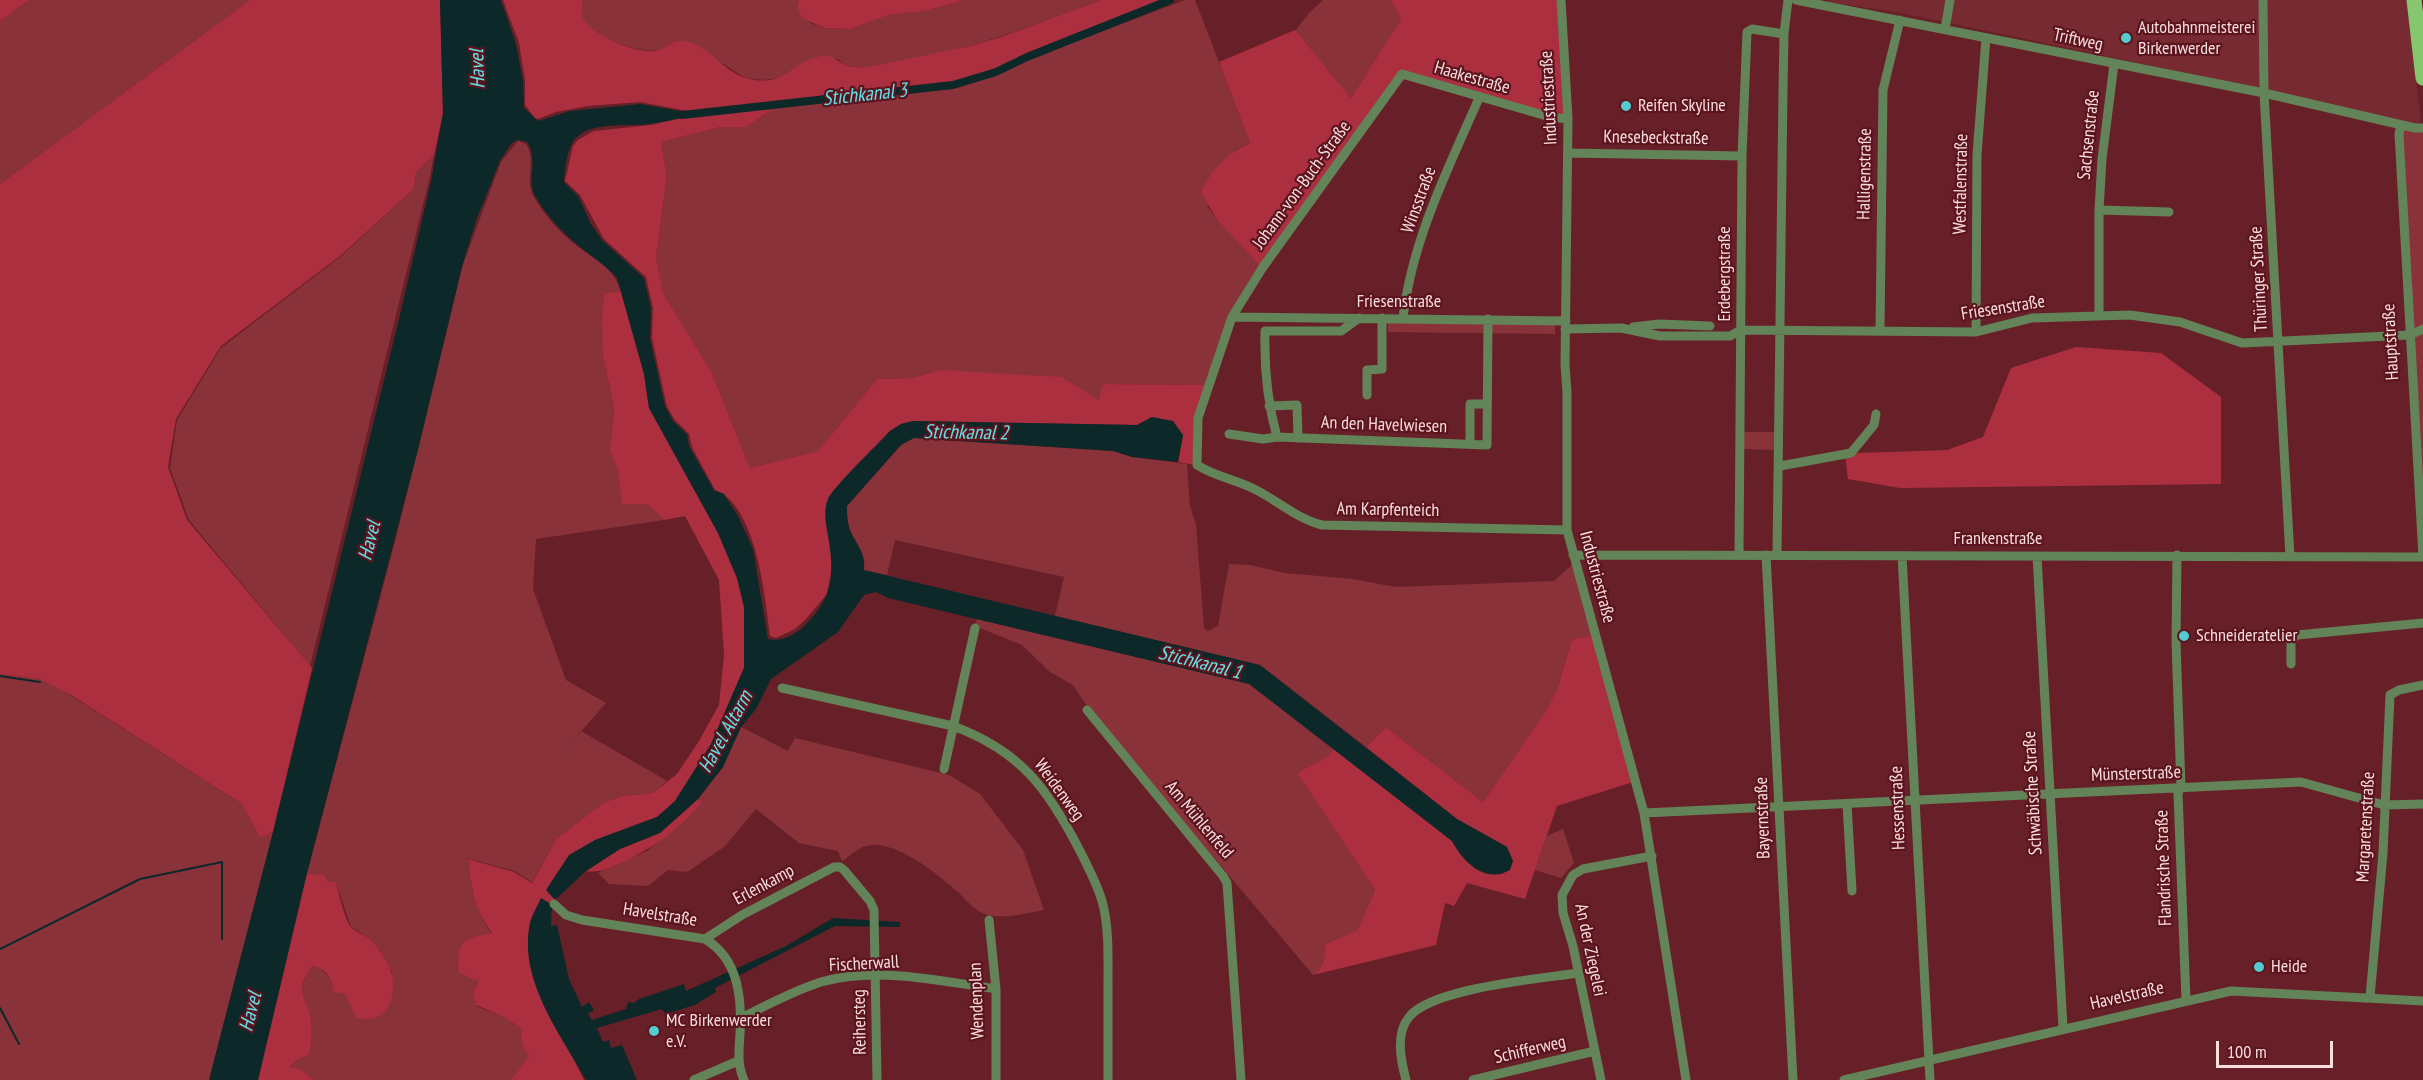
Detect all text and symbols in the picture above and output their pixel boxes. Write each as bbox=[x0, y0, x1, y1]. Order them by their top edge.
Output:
place label: Autobahnmeisterei Birkenwerder bbox=[2138, 17, 2255, 60]
street label: Triftweg bbox=[2051, 24, 2105, 56]
marker: Autobahnmeisterei Birkenwerder bbox=[2119, 31, 2133, 45]
water label: Havel bbox=[465, 49, 491, 89]
street label: Industriestraße bbox=[1536, 50, 1562, 146]
street label: Haakestraße bbox=[1432, 57, 1512, 99]
water label: Stichkanal 3 bbox=[822, 79, 908, 111]
street label: Sachsenstraße bbox=[2074, 89, 2104, 181]
place label: Reifen Skyline bbox=[1638, 95, 1726, 117]
marker: Reifen Skyline bbox=[1619, 99, 1633, 113]
street label: Johann-von-Buch-Straße bbox=[1248, 117, 1356, 253]
street label: Knesebeckstraße bbox=[1603, 126, 1709, 150]
street label: Halligenstraße bbox=[1853, 128, 1877, 220]
street label: Westfalenstraße bbox=[1949, 133, 1973, 235]
street label: Winsstraße bbox=[1397, 164, 1441, 236]
street label: Erdebergstraße bbox=[1714, 226, 1736, 322]
street label: Thüringer Straße bbox=[2245, 226, 2273, 332]
street label: Friesenstraße bbox=[1357, 291, 1441, 313]
street label: Friesenstraße bbox=[1960, 291, 2046, 325]
street label: Hauptstraße bbox=[2378, 303, 2404, 381]
street label: An den Havelwiesen bbox=[1321, 412, 1447, 438]
water label: Stichkanal 2 bbox=[923, 420, 1009, 446]
street label: Am Karpfenteich bbox=[1337, 498, 1439, 522]
water label: Havel bbox=[354, 519, 386, 563]
street label: Frankenstraße bbox=[1954, 528, 2042, 550]
street label: Industriestraße bbox=[1574, 529, 1620, 625]
place label: Schneideratelier bbox=[2196, 625, 2297, 647]
marker: Schneideratelier bbox=[2177, 629, 2191, 643]
water label: Stichkanal 1 bbox=[1156, 641, 1244, 685]
water label: Havel Altarm bbox=[694, 687, 758, 777]
street label: Schwäbische Straße bbox=[2019, 730, 2047, 856]
street label: Weidenweg bbox=[1029, 755, 1089, 825]
street label: Münsterstraße bbox=[2091, 762, 2181, 786]
street label: Hessenstraße bbox=[1886, 766, 1910, 850]
street label: Margaretenstraße bbox=[2352, 771, 2380, 883]
street label: Am Mühlenfeld bbox=[1160, 777, 1238, 863]
street label: Bayernstraße bbox=[1751, 777, 1775, 859]
street label: Flandrische Straße bbox=[2151, 810, 2177, 926]
street label: Erlenkamp bbox=[730, 860, 798, 910]
street label: Havelstraße bbox=[621, 898, 699, 932]
street label: An der Ziegelei bbox=[1570, 902, 1610, 998]
street label: Fischerwall bbox=[828, 951, 900, 977]
place label: Heide bbox=[2271, 956, 2307, 978]
marker: Heide bbox=[2252, 960, 2266, 974]
street label: Wendenplan bbox=[965, 962, 989, 1040]
street label: Havelstraße bbox=[2088, 977, 2166, 1015]
street label: Reihersteg bbox=[849, 989, 871, 1055]
water label: Havel bbox=[235, 990, 267, 1034]
place label: MC Birkenwerder e.V. bbox=[666, 1010, 772, 1052]
marker: MC Birkenwerder e.V. bbox=[647, 1024, 661, 1038]
scale bar bbox=[2219, 1029, 2336, 1067]
street label: Schifferweg bbox=[1492, 1031, 1568, 1069]
text: 100 m bbox=[2227, 1040, 2267, 1063]

